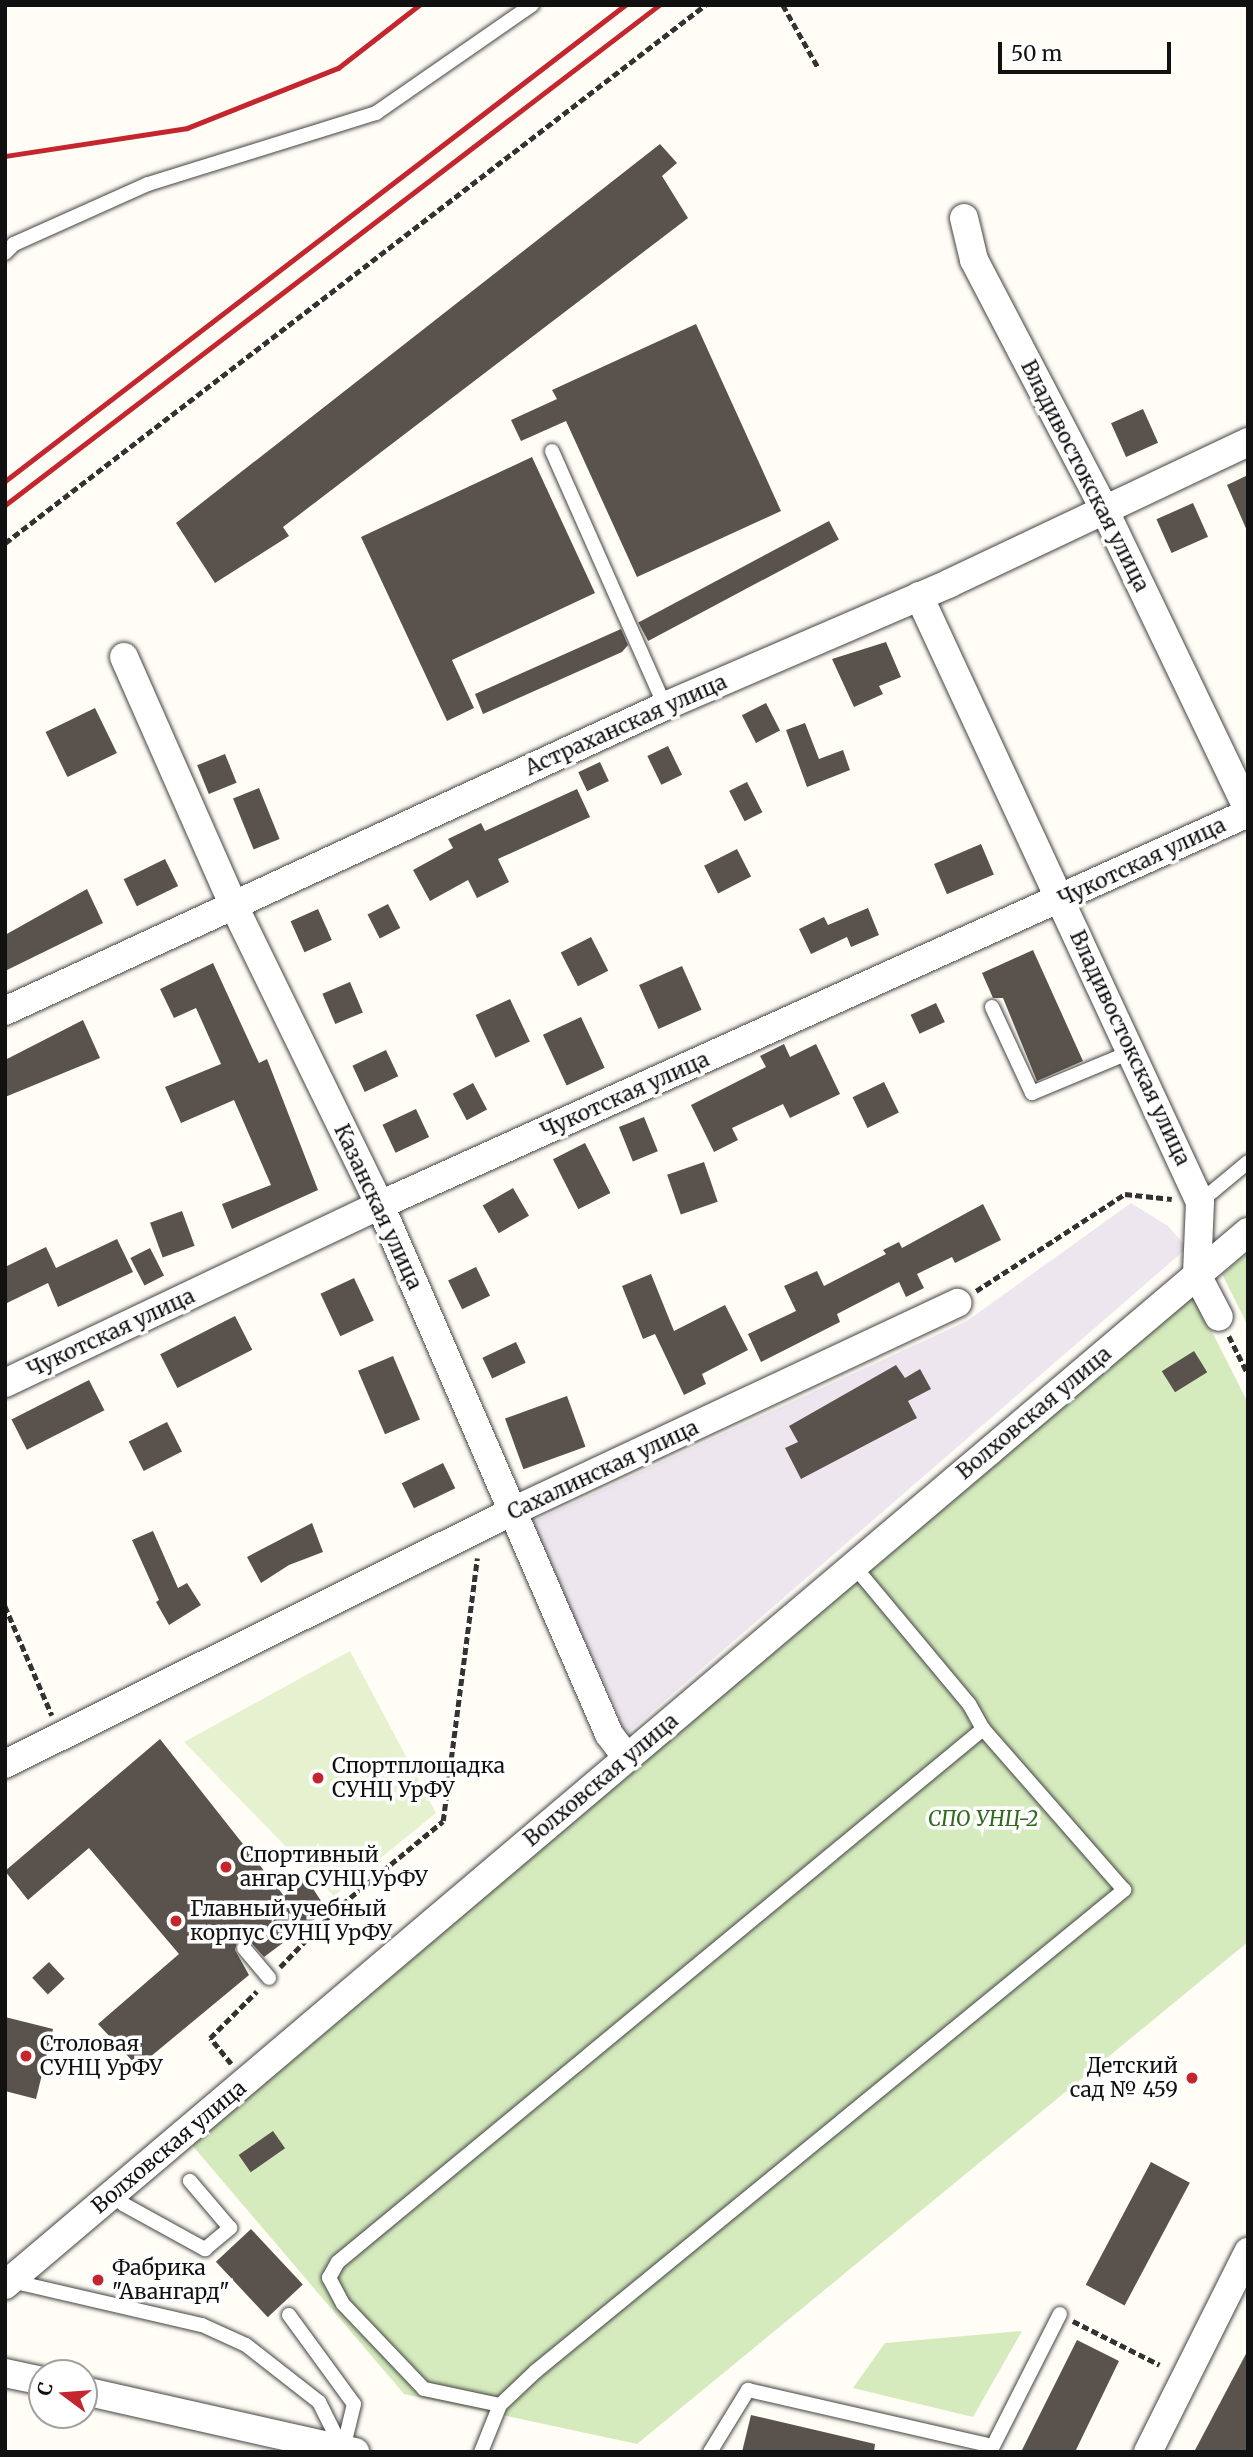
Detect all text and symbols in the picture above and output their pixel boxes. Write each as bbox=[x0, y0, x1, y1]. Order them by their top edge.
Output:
scale bar bbox=[1001, 28, 1174, 72]
text: 50 m bbox=[1011, 40, 1062, 67]
street label: Владивостокская улица bbox=[1016, 356, 1154, 596]
street label: Астраханская улица bbox=[521, 669, 731, 781]
street label: Чукотская улица bbox=[1054, 812, 1230, 912]
street label: Владивостокская улица bbox=[1064, 926, 1196, 1170]
street label: Чукотская улица bbox=[537, 1047, 713, 1143]
street label: Казанская улица bbox=[329, 1120, 427, 1294]
street label: Чукотская улица bbox=[23, 1283, 199, 1383]
street label: Волховская улица bbox=[952, 1341, 1116, 1485]
street label: Сахалинская улица bbox=[503, 1415, 703, 1525]
street label: Волховская улица bbox=[519, 1708, 683, 1852]
place label: Спортплощадка СУНЦ УрФУ bbox=[332, 1753, 505, 1803]
marker: Спортплощадка СУНЦ УрФУ bbox=[310, 1770, 326, 1786]
park label: СПО УНЦ-2 bbox=[928, 1806, 1038, 1832]
place label: Спортивный ангар СУНЦ УрФУ bbox=[240, 1842, 428, 1892]
marker: Спортивный ангар СУНЦ УрФУ bbox=[218, 1859, 234, 1875]
place label: Главный учебный корпус СУНЦ УрФУ bbox=[190, 1896, 392, 1946]
marker: Главный учебный корпус СУНЦ УрФУ bbox=[168, 1913, 184, 1929]
place label: Столовая СУНЦ УрФУ bbox=[40, 2031, 163, 2081]
marker: Столовая СУНЦ УрФУ bbox=[18, 2048, 34, 2064]
place label: Детский сад № 459 bbox=[1070, 2053, 1178, 2103]
marker: Детский сад № 459 bbox=[1184, 2070, 1200, 2086]
street label: Волховская улица bbox=[87, 2075, 251, 2219]
place label: Фабрика "Авангард" bbox=[112, 2255, 230, 2305]
marker: Фабрика "Авангард" bbox=[90, 2272, 106, 2288]
north arrow bbox=[28, 2359, 98, 2429]
text: С bbox=[31, 2379, 58, 2398]

